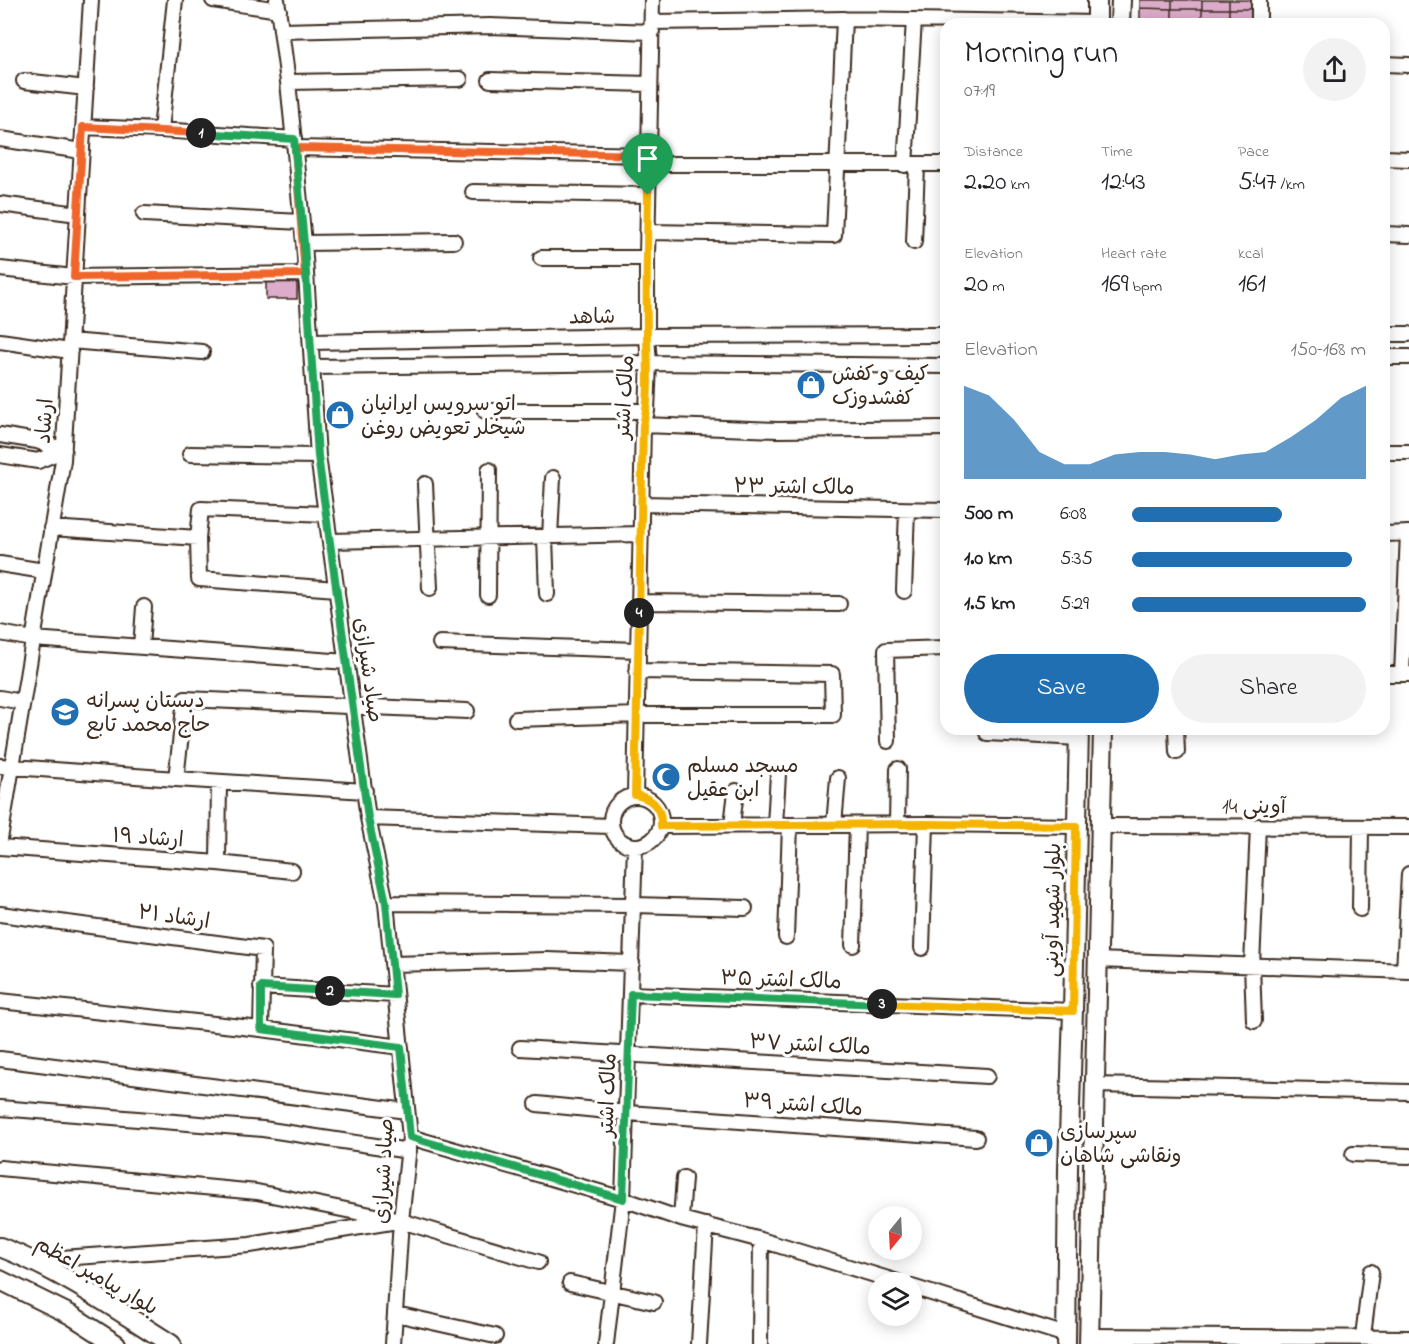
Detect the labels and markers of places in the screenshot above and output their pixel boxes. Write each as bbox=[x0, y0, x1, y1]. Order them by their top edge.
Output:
pin: 1 bbox=[186, 118, 216, 148]
pin bbox=[622, 133, 673, 195]
place label: کیف و کفش کفشدوزک bbox=[832, 360, 929, 414]
shop icon: کیف و کفش کفشدوزک bbox=[795, 369, 827, 401]
place label: اتو سرویس ایرانیان شیخلر تعویض روغن bbox=[361, 390, 526, 444]
shop icon: اتو سرویس ایرانیان شیخلر تعویض روغن bbox=[324, 399, 356, 431]
pin: 4 bbox=[624, 598, 654, 628]
place label: دبستان پسرانه حاج محمد تابع bbox=[86, 687, 211, 741]
school or university icon: دبستان پسرانه حاج محمد تابع bbox=[49, 696, 81, 728]
place label: مسجد مسلم ابن عقیل bbox=[687, 752, 799, 806]
mosque icon: مسجد مسلم ابن عقیل bbox=[650, 761, 682, 793]
pin: 2 bbox=[315, 976, 345, 1006]
pin: 3 bbox=[867, 989, 897, 1019]
place label: سپرسازی و‌نقاشی شاهان bbox=[1060, 1118, 1181, 1172]
shop icon: سپرسازی و‌نقاشی شاهان bbox=[1023, 1127, 1055, 1159]

